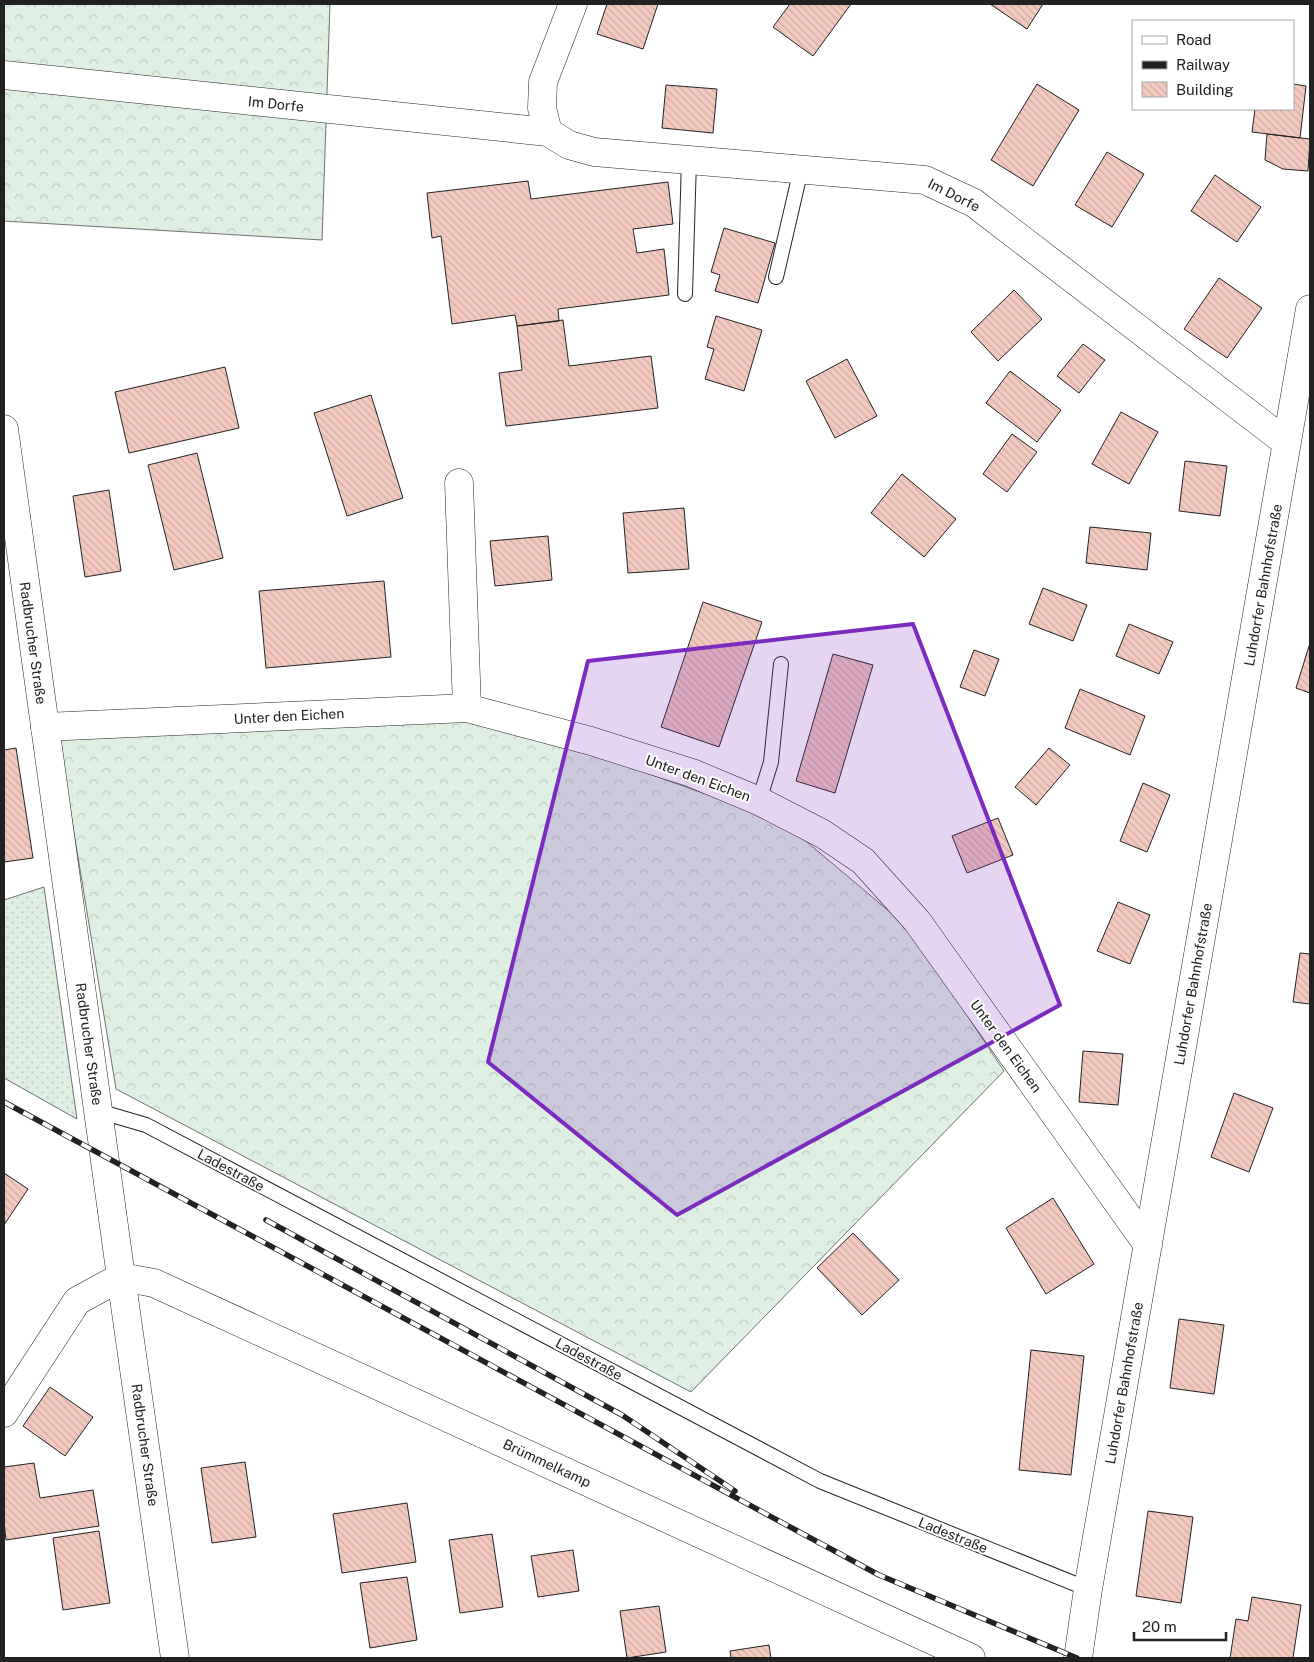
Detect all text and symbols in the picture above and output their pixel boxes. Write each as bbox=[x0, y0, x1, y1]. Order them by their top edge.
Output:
legend bbox=[1132, 20, 1294, 110]
text: Road bbox=[1176, 31, 1212, 48]
text: Railway bbox=[1176, 56, 1230, 73]
text: Building bbox=[1176, 81, 1234, 98]
street label: Im Dorfe bbox=[247, 93, 305, 115]
street label: Im Dorfe bbox=[925, 175, 983, 215]
street label: Luhdorfer Bahnhofstraße bbox=[1241, 503, 1285, 667]
street label: Radbrucher Straße bbox=[16, 581, 50, 705]
street label: Unter den Eichen bbox=[233, 705, 345, 727]
street label: Unter den Eichen bbox=[643, 752, 753, 804]
street label: Luhdorfer Bahnhofstraße bbox=[1171, 902, 1215, 1066]
street label: Radbrucher Straße bbox=[72, 982, 106, 1106]
street label: Unter den Eichen bbox=[967, 996, 1045, 1096]
street label: Ladestraße bbox=[195, 1146, 267, 1194]
street label: Luhdorfer Bahnhofstraße bbox=[1102, 1301, 1146, 1465]
street label: Ladestraße bbox=[553, 1335, 625, 1383]
street label: Radbrucher Straße bbox=[128, 1383, 162, 1507]
street label: Brümmelkamp bbox=[500, 1436, 594, 1490]
street label: Ladestraße bbox=[916, 1514, 990, 1556]
scale bar bbox=[1134, 1610, 1226, 1642]
text: 20 m bbox=[1142, 1618, 1177, 1635]

